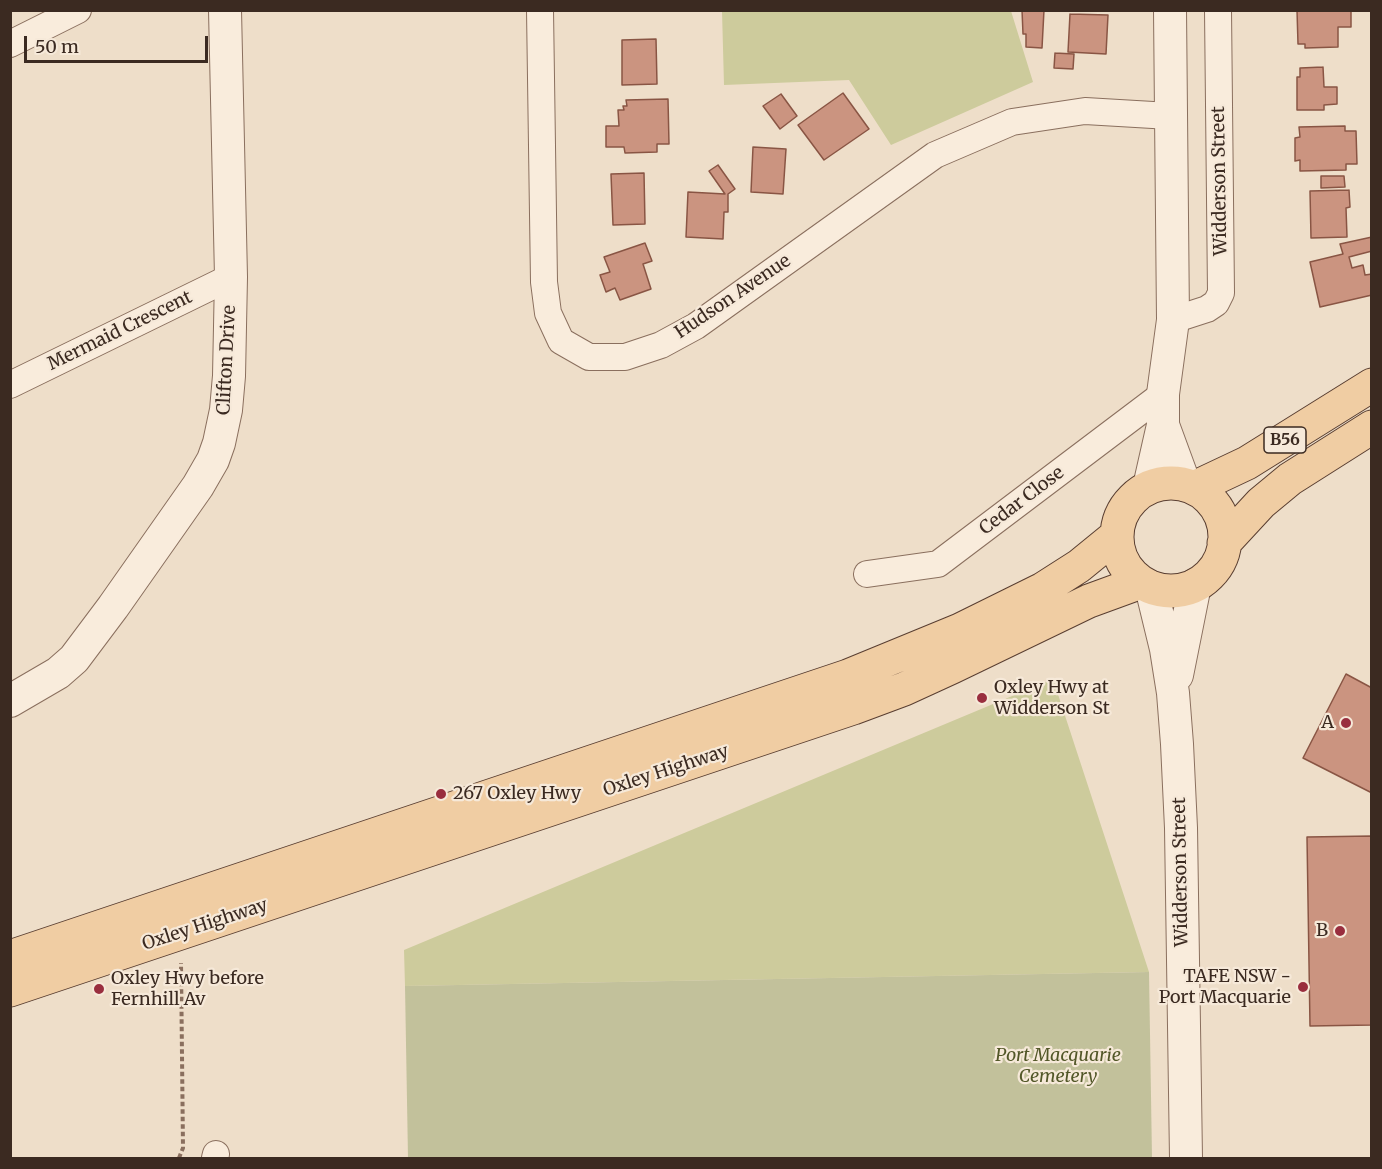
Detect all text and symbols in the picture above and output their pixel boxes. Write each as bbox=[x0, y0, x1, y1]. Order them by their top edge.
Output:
scale bar bbox=[27, 24, 212, 62]
text: 50 m bbox=[35, 35, 79, 58]
street label: Widderson Street bbox=[1208, 106, 1232, 256]
street label: Hudson Avenue bbox=[671, 250, 795, 344]
street label: Mermaid Crescent bbox=[44, 287, 196, 375]
street label: Clifton Drive bbox=[213, 304, 241, 416]
road number: B56 bbox=[1264, 427, 1306, 453]
street label: Cedar Close bbox=[975, 462, 1069, 540]
place label: Oxley Hwy at Widderson St bbox=[994, 677, 1110, 720]
marker: Oxley Hwy at Widderson St bbox=[975, 691, 989, 705]
place label: A bbox=[1321, 712, 1334, 734]
marker: A bbox=[1339, 716, 1353, 730]
street label: Oxley Highway bbox=[601, 741, 731, 801]
place label: 267 Oxley Hwy bbox=[453, 783, 581, 805]
marker: 267 Oxley Hwy bbox=[434, 787, 448, 801]
street label: Widderson Street bbox=[1169, 797, 1193, 947]
street label: Oxley Highway bbox=[140, 895, 270, 955]
place label: B bbox=[1316, 920, 1328, 942]
marker: B bbox=[1333, 924, 1347, 938]
place label: TAFE NSW - Port Macquarie bbox=[1159, 966, 1291, 1008]
place label: Oxley Hwy before Fernhill Av bbox=[111, 968, 264, 1010]
marker: TAFE NSW - Port Macquarie bbox=[1296, 980, 1310, 994]
marker: Oxley Hwy before Fernhill Av bbox=[92, 982, 106, 996]
park label: Port Macquarie Cemetery bbox=[995, 1045, 1121, 1088]

